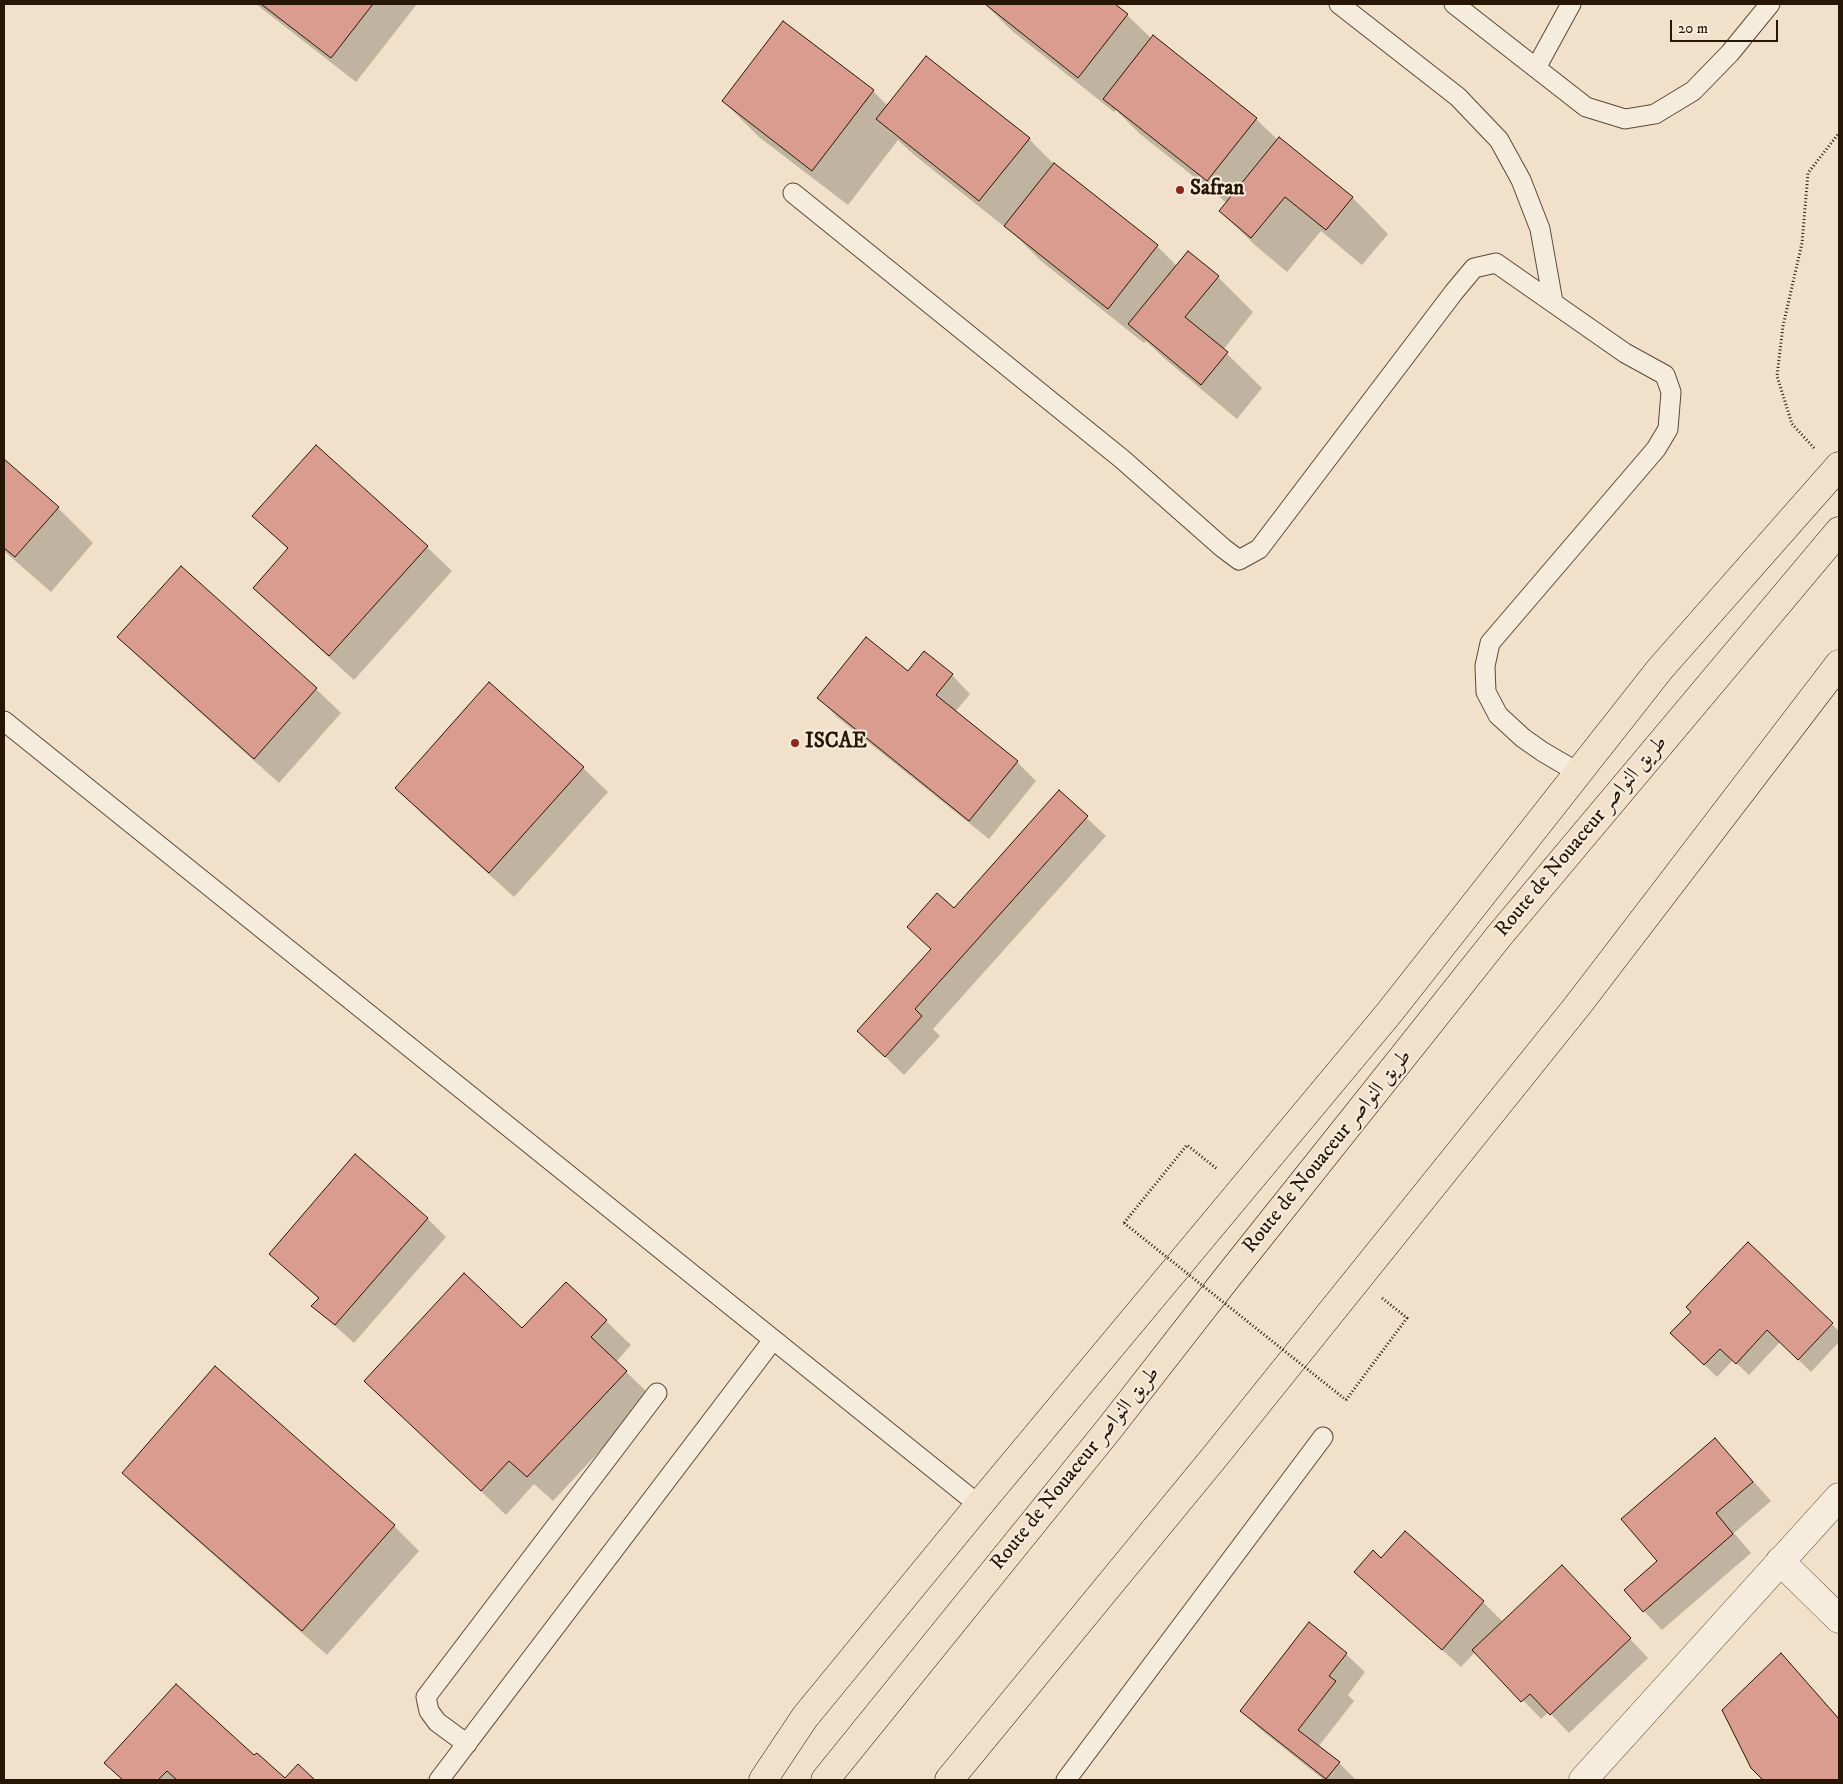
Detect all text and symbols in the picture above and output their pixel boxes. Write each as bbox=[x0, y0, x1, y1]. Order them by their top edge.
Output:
scale bar bbox=[1673, 10, 1780, 42]
text: 20 m bbox=[1678, 19, 1708, 38]
place label: Safran bbox=[1190, 177, 1244, 203]
marker: Safran bbox=[1174, 184, 1186, 196]
place label: ISCAE bbox=[805, 730, 867, 756]
street label: Route de Nouaceur طريق النواصر bbox=[1490, 731, 1674, 943]
marker: ISCAE bbox=[789, 737, 801, 749]
street label: Route de Nouaceur طريق النواصر bbox=[1238, 1045, 1418, 1259]
street label: Route de Nouaceur طريق النواصر bbox=[986, 1362, 1166, 1576]

